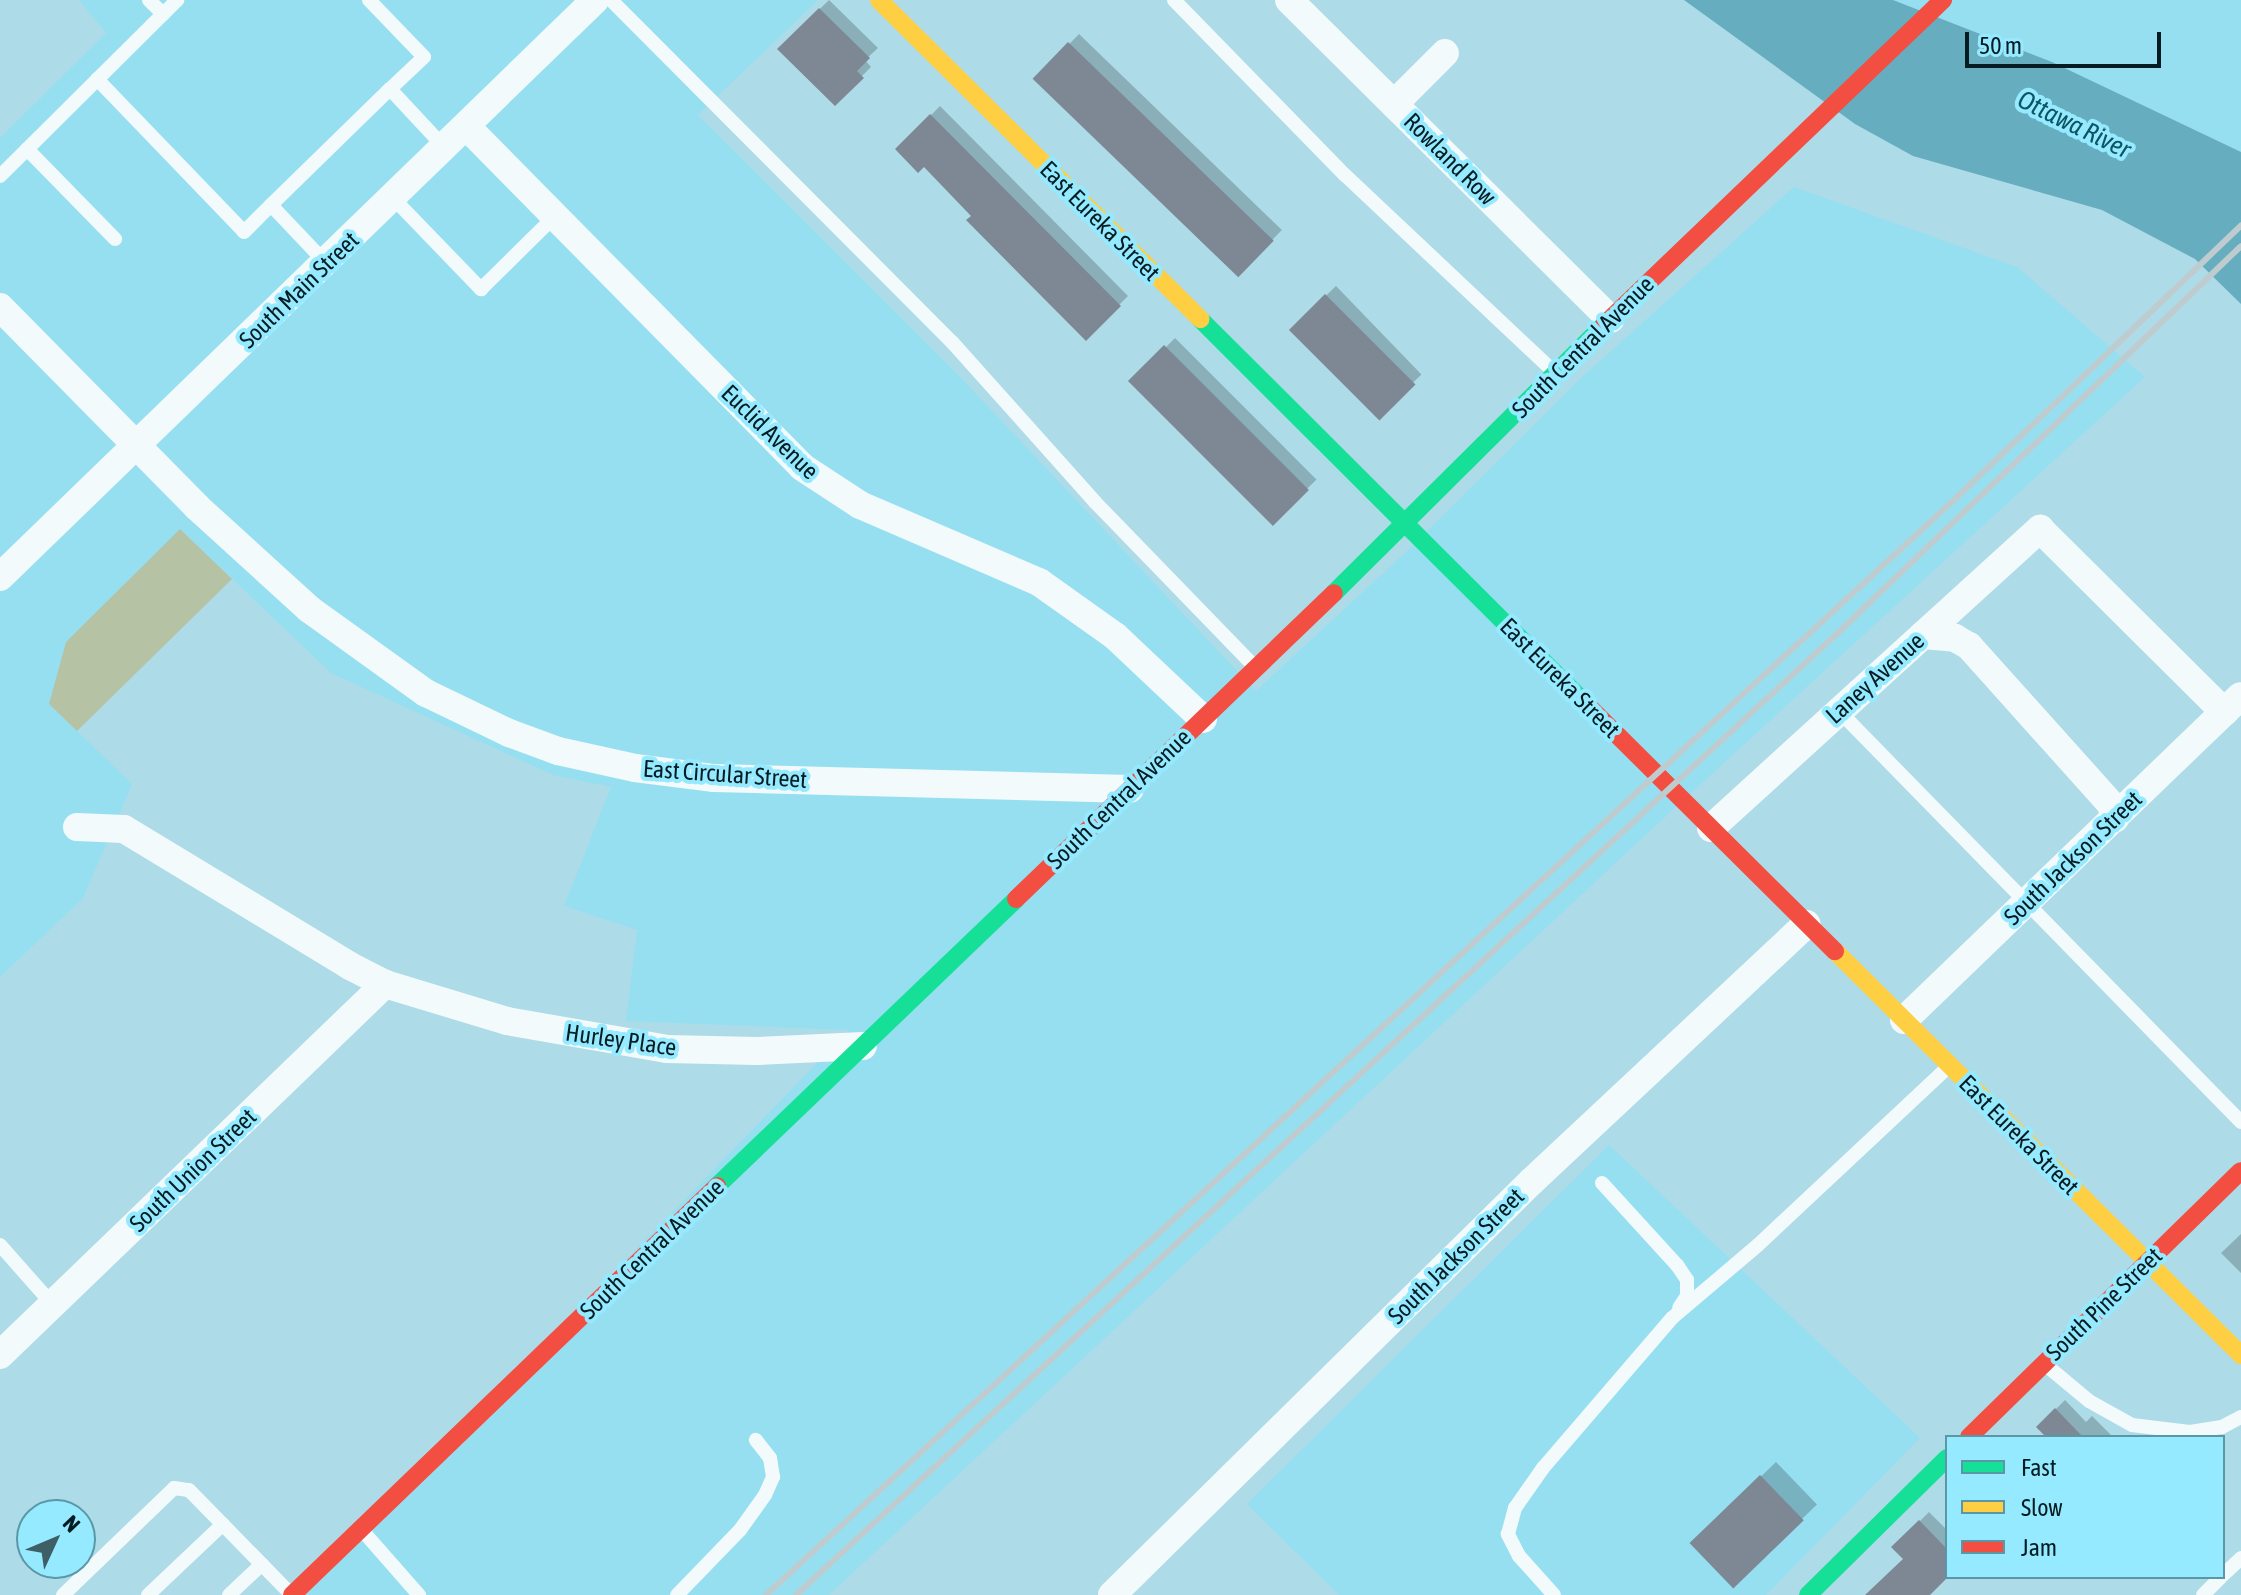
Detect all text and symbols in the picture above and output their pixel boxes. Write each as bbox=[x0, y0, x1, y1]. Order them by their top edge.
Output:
scale bar bbox=[1969, 16, 2165, 66]
text: 50 m bbox=[1979, 32, 2022, 59]
water label: Ottawa River bbox=[2012, 84, 2136, 166]
street label: Rowland Row bbox=[1398, 107, 1502, 211]
street label: East Eureka Street bbox=[1034, 155, 1166, 287]
street label: South Main Street bbox=[233, 226, 365, 354]
street label: South Central Avenue bbox=[1506, 270, 1660, 424]
street label: Euclid Avenue bbox=[716, 379, 824, 485]
street label: East Eureka Street bbox=[1494, 612, 1626, 744]
street label: Laney Avenue bbox=[1820, 626, 1930, 730]
street label: South Central Avenue bbox=[1041, 723, 1197, 875]
street label: East Circular Street bbox=[642, 754, 808, 794]
street label: South Jackson Street bbox=[1998, 785, 2148, 931]
street label: Hurley Place bbox=[564, 1018, 678, 1062]
street label: East Eureka Street bbox=[1953, 1069, 2085, 1201]
street label: South Union Street bbox=[124, 1102, 262, 1238]
street label: South Central Avenue bbox=[574, 1173, 730, 1325]
street label: South Jackson Street bbox=[1382, 1182, 1530, 1330]
street label: South Pine Street bbox=[2040, 1242, 2168, 1366]
legend bbox=[1945, 1435, 2225, 1579]
text: Fast bbox=[2021, 1454, 2057, 1481]
text: Slow bbox=[2021, 1494, 2063, 1521]
north arrow bbox=[16, 1499, 96, 1579]
text: N bbox=[58, 1510, 86, 1537]
text: Jam bbox=[2021, 1534, 2057, 1561]

